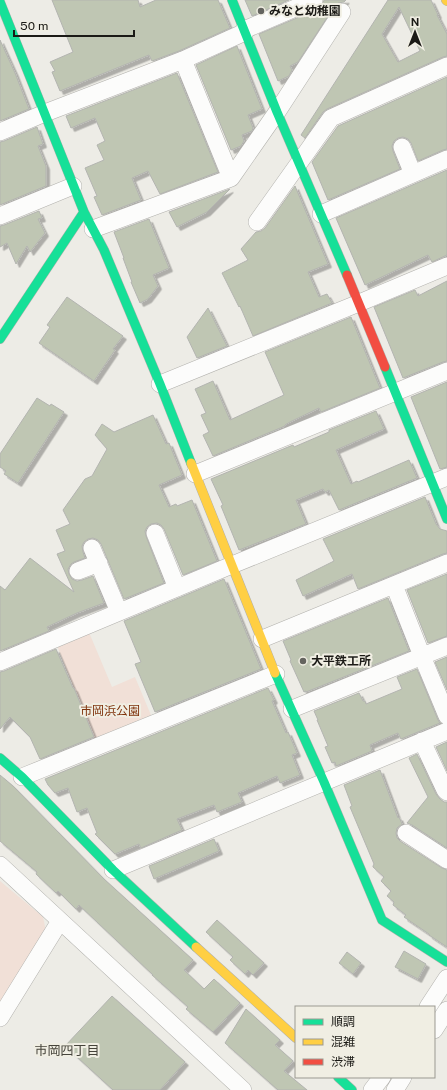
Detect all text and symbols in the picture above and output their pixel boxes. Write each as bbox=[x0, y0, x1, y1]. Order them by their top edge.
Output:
place label: みなと幼稚園 bbox=[269, 4, 341, 18]
marker: みなと幼稚園 bbox=[256, 6, 266, 16]
scale bar bbox=[14, 12, 134, 38]
north arrow bbox=[395, 12, 435, 52]
text: N bbox=[411, 16, 419, 28]
text: 50 m bbox=[20, 19, 48, 33]
place label: 大平鉄工所 bbox=[311, 654, 371, 668]
marker: 大平鉄工所 bbox=[298, 656, 308, 666]
park label: 市岡浜公園 bbox=[80, 704, 140, 718]
legend bbox=[295, 1006, 435, 1078]
text: 順調 bbox=[331, 1015, 355, 1029]
text: 混雑 bbox=[331, 1035, 355, 1049]
district label: 市岡四丁目 bbox=[34, 1043, 100, 1058]
text: 渋滞 bbox=[331, 1055, 355, 1069]

